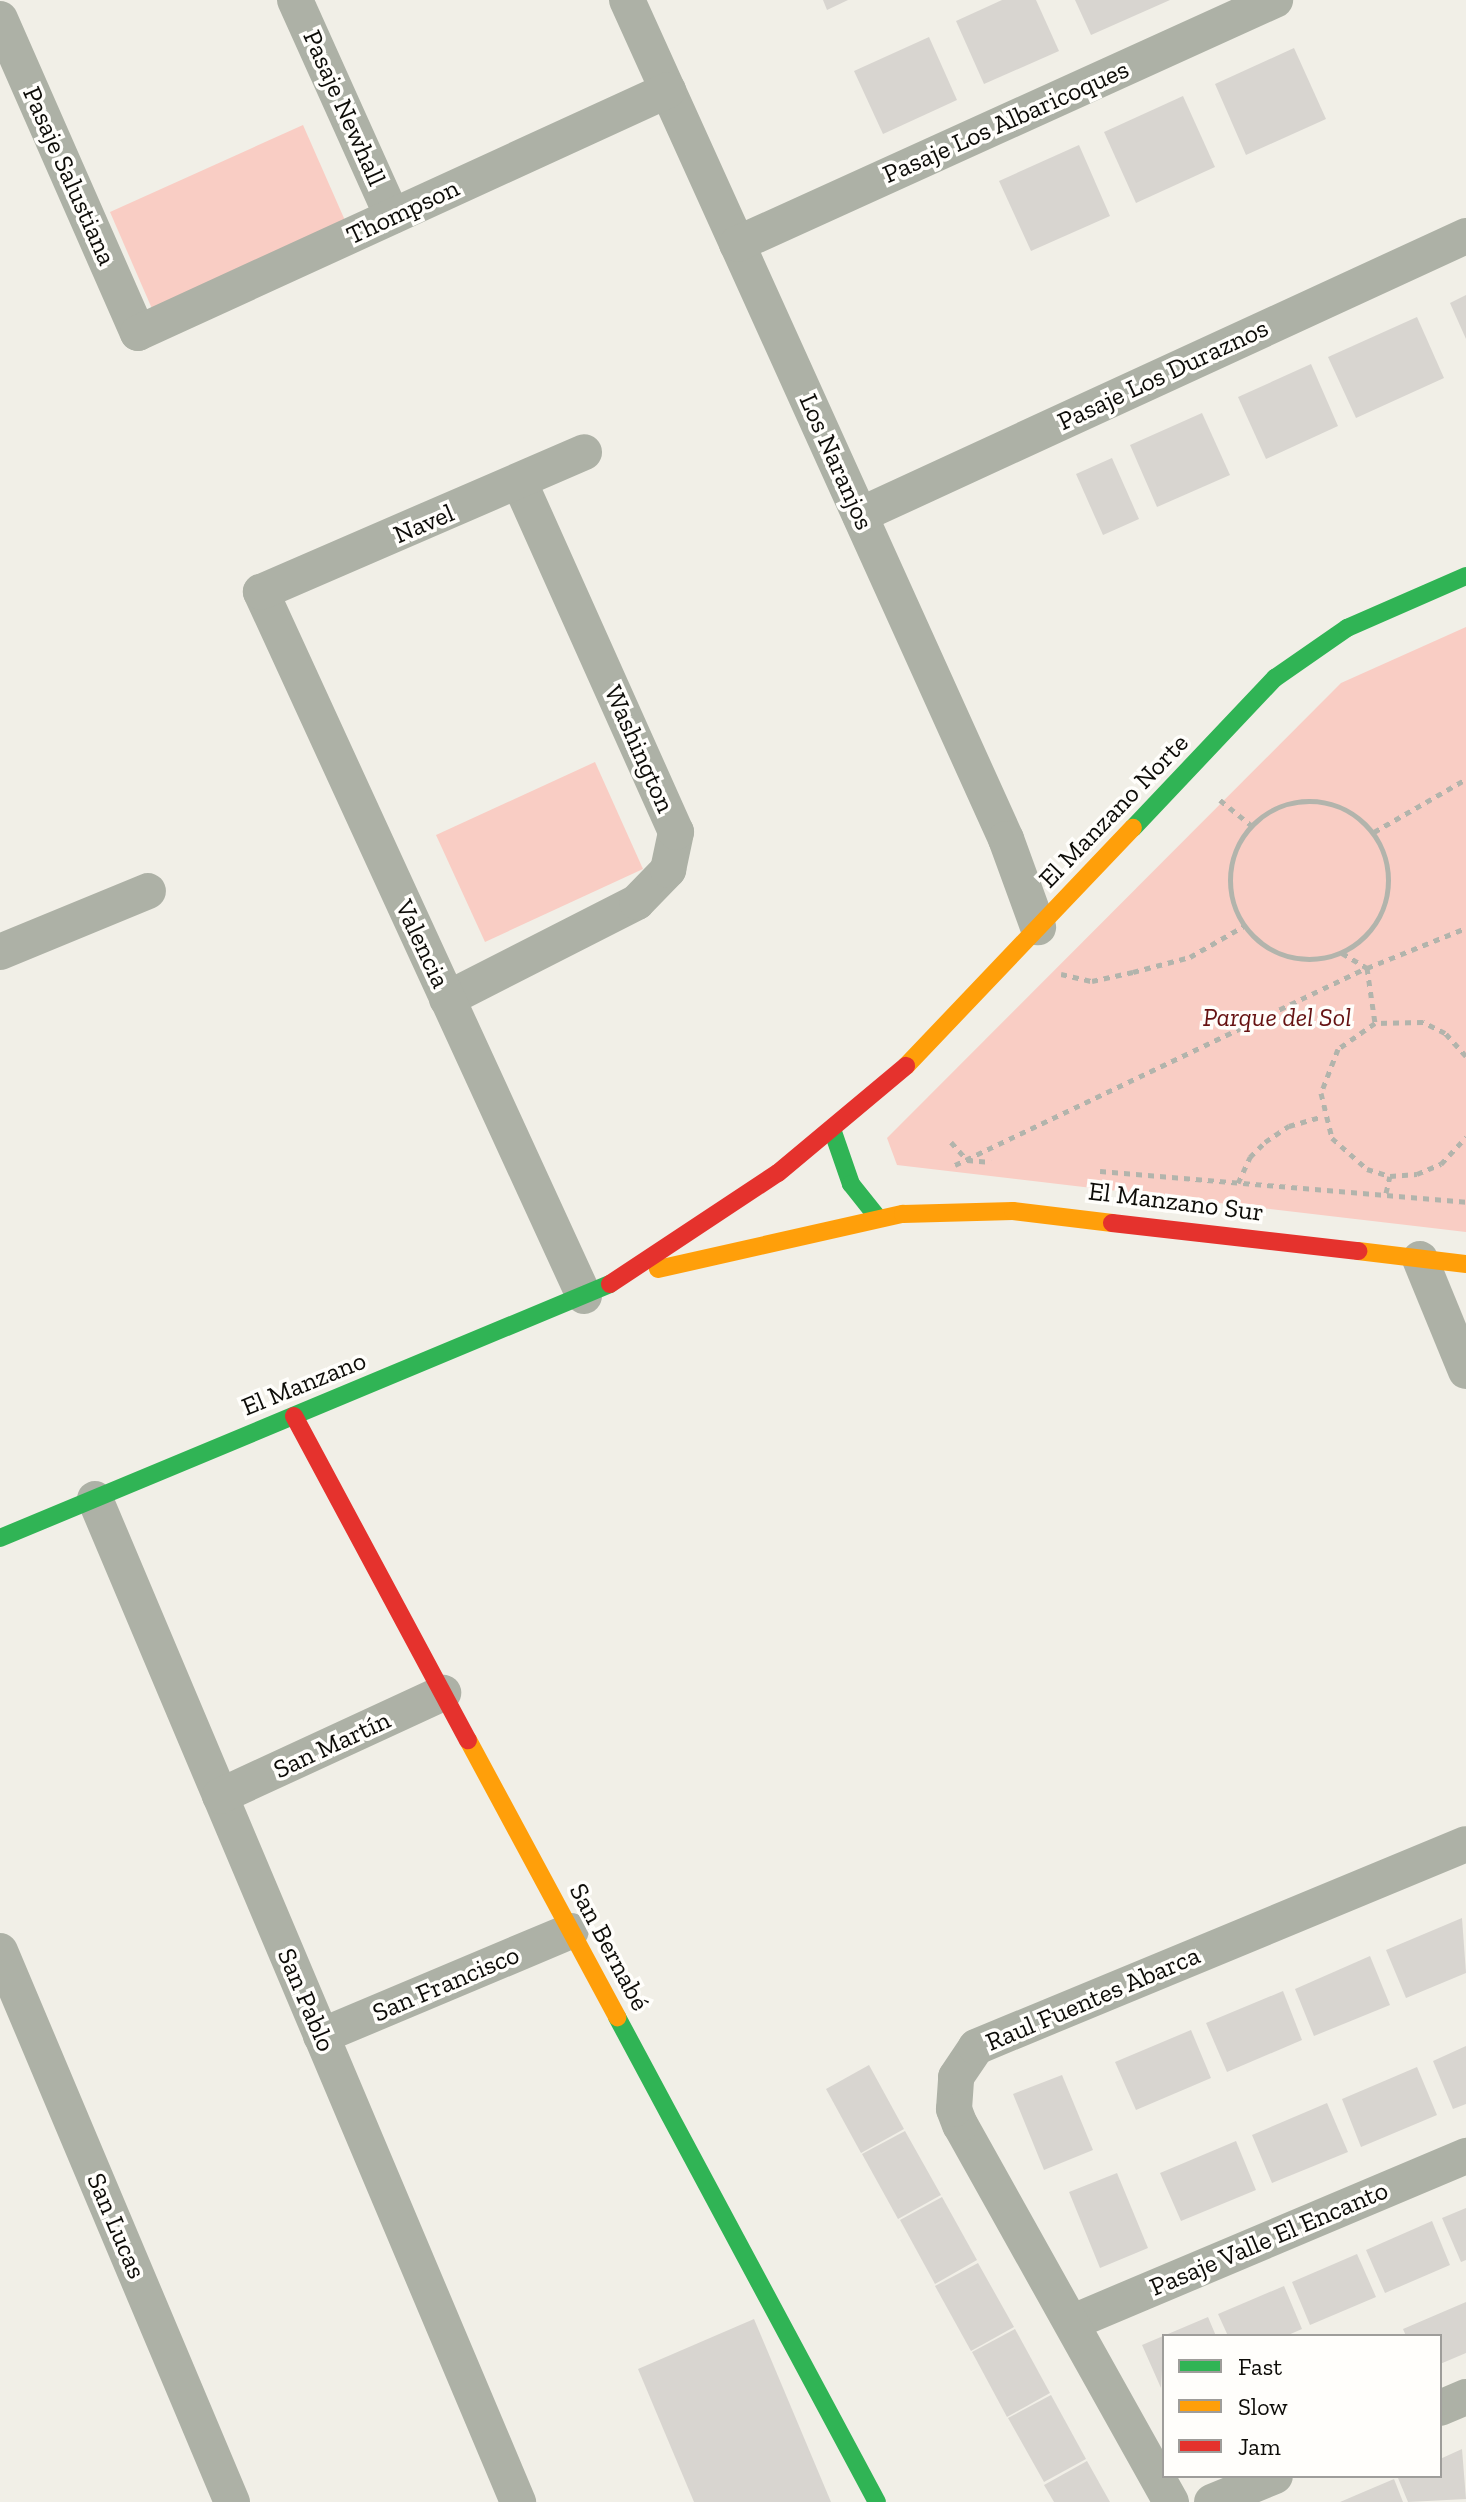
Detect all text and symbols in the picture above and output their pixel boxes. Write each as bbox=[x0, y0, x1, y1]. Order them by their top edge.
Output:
street label: Pasaje Newhall bbox=[296, 25, 392, 191]
street label: Pasaje Los Albaricoques bbox=[878, 54, 1134, 190]
street label: Pasaje Salustiana bbox=[16, 82, 122, 270]
street label: Thompson bbox=[342, 172, 464, 252]
street label: Pasaje Los Duraznos bbox=[1053, 313, 1273, 437]
street label: Los Naranjos bbox=[792, 389, 880, 535]
street label: Navel bbox=[389, 497, 459, 551]
street label: Washington bbox=[597, 681, 681, 817]
street label: El Manzano Norte bbox=[1033, 728, 1195, 894]
street label: Valencia bbox=[388, 895, 456, 993]
park label: Parque del Sol bbox=[1203, 1002, 1351, 1034]
street label: El Manzano Sur bbox=[1087, 1176, 1265, 1228]
street label: El Manzano bbox=[237, 1345, 371, 1423]
street label: San Martín bbox=[269, 1704, 395, 1786]
street label: San Bernabé bbox=[562, 1878, 656, 2016]
street label: San Francisco bbox=[368, 1939, 524, 2029]
street label: Raul Fuentes Abarca bbox=[981, 1940, 1205, 2058]
street label: San Pablo bbox=[270, 1944, 342, 2056]
street label: San Lucas bbox=[80, 2168, 152, 2284]
street label: Pasaje Valle El Encanto bbox=[1145, 2175, 1393, 2303]
legend bbox=[1162, 2334, 1442, 2478]
text: Fast bbox=[1238, 2352, 1282, 2381]
text: Slow bbox=[1238, 2392, 1288, 2421]
text: Jam bbox=[1238, 2432, 1281, 2461]

